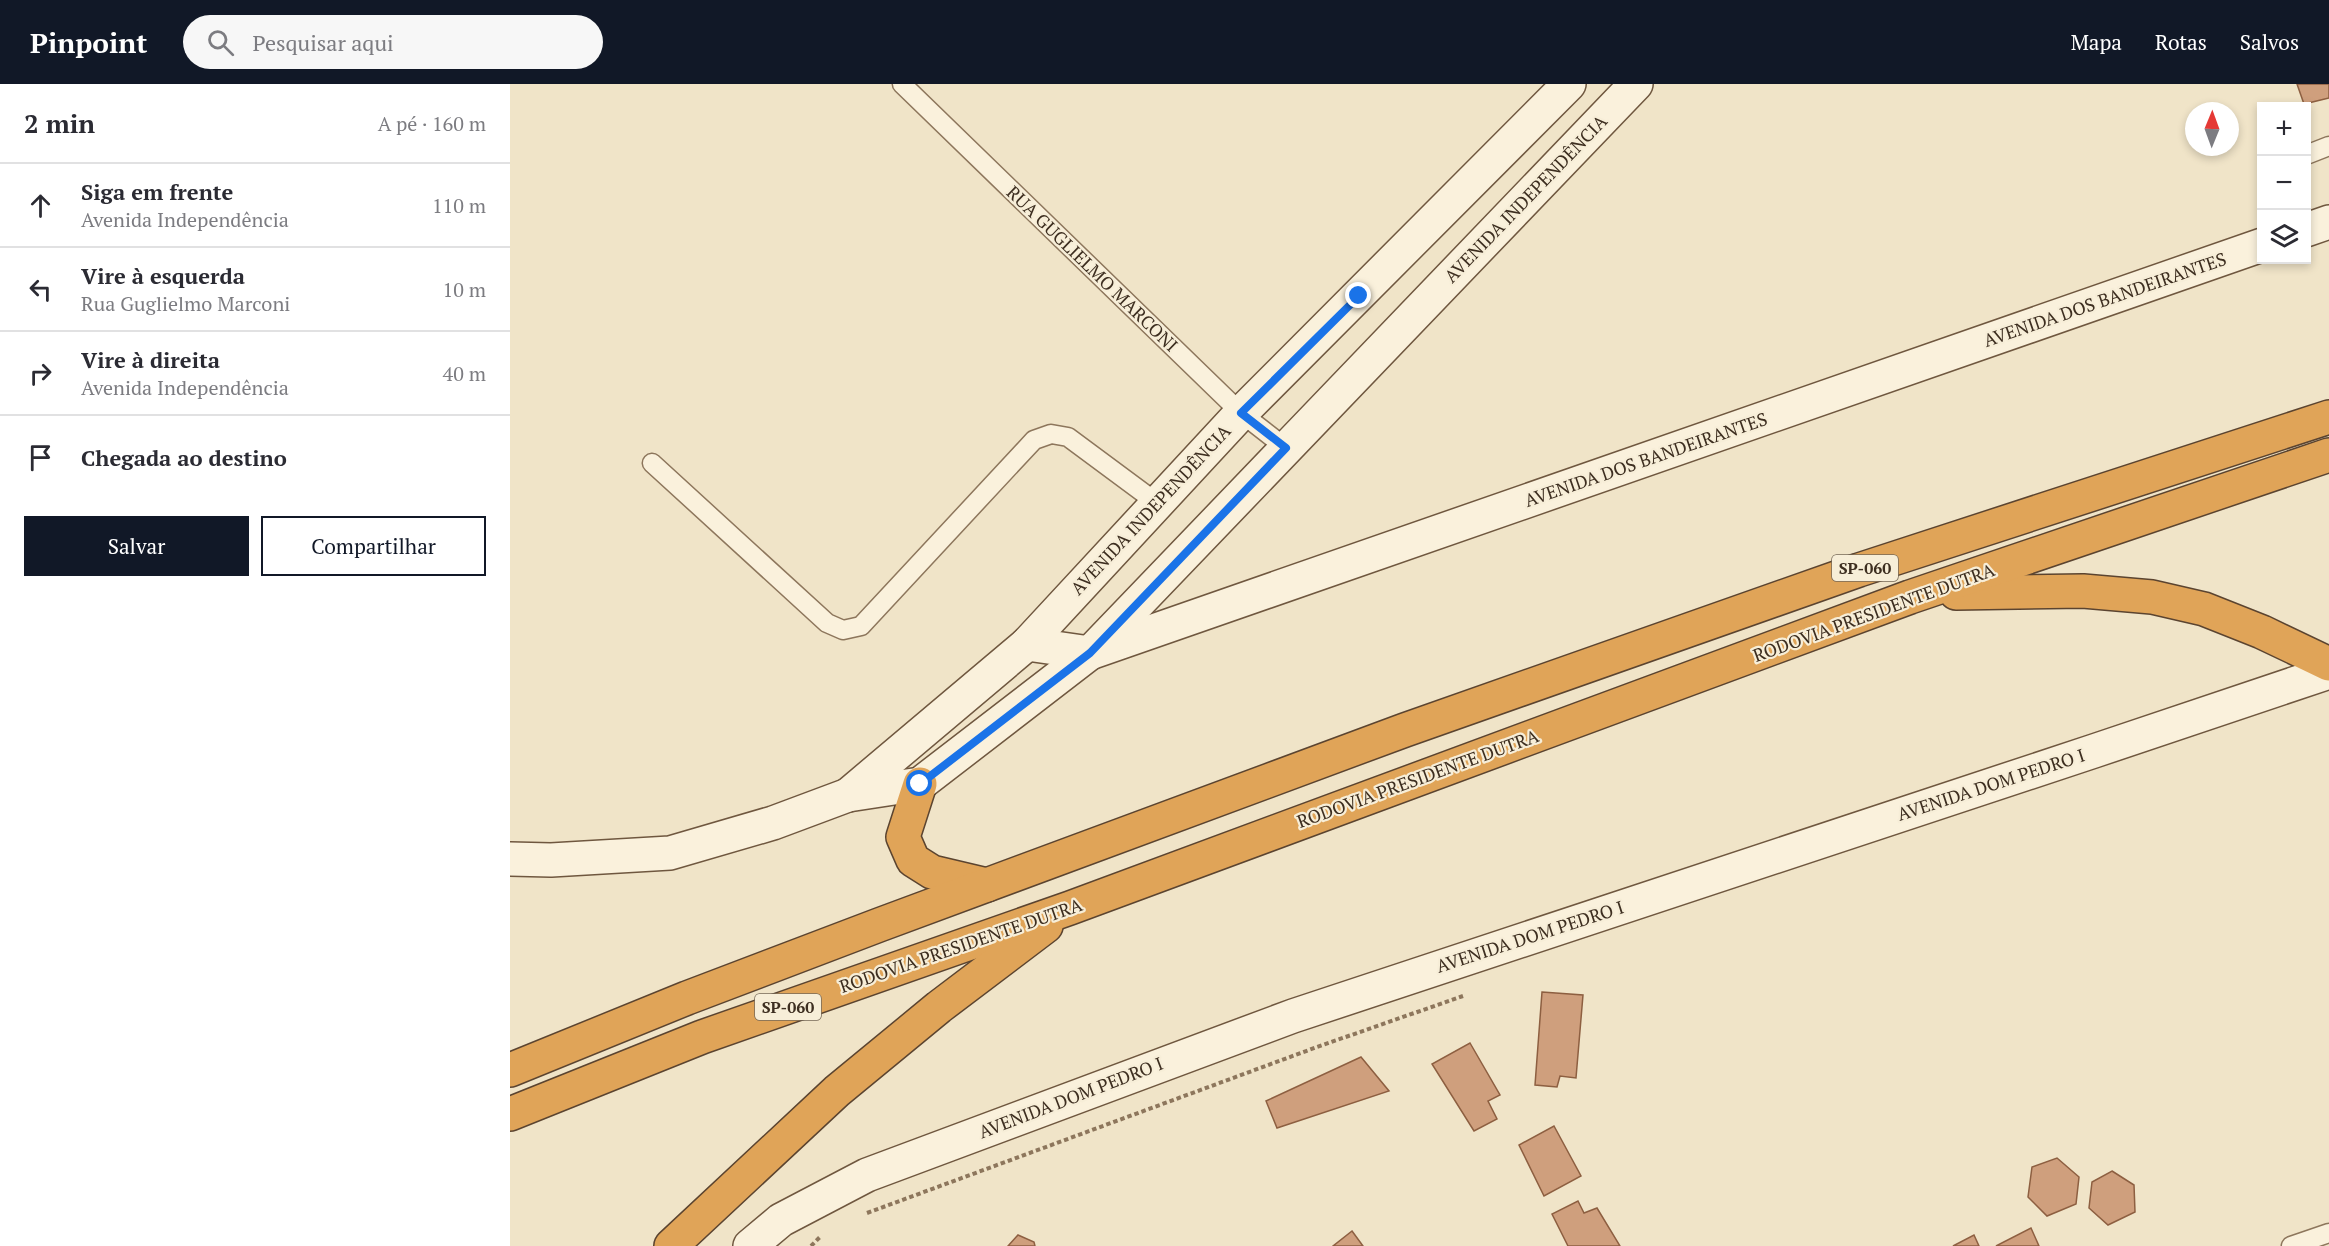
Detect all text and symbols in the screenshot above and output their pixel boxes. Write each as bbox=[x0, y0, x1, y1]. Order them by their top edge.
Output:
search box bbox=[183, 15, 603, 69]
text: Pinpoint bbox=[30, 24, 147, 61]
icon: search bbox=[204, 26, 237, 59]
text: Pesquisar aqui bbox=[252, 28, 394, 57]
text: Mapa bbox=[2071, 28, 2122, 56]
text: Rotas bbox=[2155, 28, 2207, 56]
text: Salvos bbox=[2240, 28, 2299, 56]
north arrow bbox=[2185, 102, 2239, 156]
map controls bbox=[2257, 102, 2311, 264]
button: + bbox=[2257, 102, 2311, 156]
text: 2 min bbox=[24, 106, 95, 140]
street label: AVENIDA INDEPENDÊNCIA bbox=[1439, 109, 1612, 287]
text: A pé · 160 m bbox=[378, 110, 486, 137]
button: − bbox=[2257, 156, 2311, 210]
text: Siga em frente bbox=[81, 177, 233, 206]
street label: RUA GUGLIELMO MARCONI bbox=[1002, 180, 1184, 357]
icon: ahead bbox=[24, 189, 57, 222]
text: 110 m bbox=[432, 192, 486, 219]
text: Avenida Independência bbox=[81, 206, 289, 233]
button: layers bbox=[2257, 210, 2311, 264]
street label: AVENIDA DOS BANDEIRANTES bbox=[1980, 246, 2229, 352]
text: Vire à esquerda bbox=[81, 261, 245, 290]
icon: left bbox=[24, 273, 57, 306]
text: 10 m bbox=[443, 276, 486, 303]
route end bbox=[1345, 282, 1371, 308]
text: Rua Guglielmo Marconi bbox=[81, 290, 290, 317]
text: Vire à direita bbox=[81, 345, 220, 374]
icon: right bbox=[24, 357, 57, 390]
text: 40 m bbox=[443, 360, 486, 387]
text: Avenida Independência bbox=[81, 374, 289, 401]
street label: AVENIDA DOS BANDEIRANTES bbox=[1521, 406, 1770, 512]
street label: AVENIDA INDEPENDÊNCIA bbox=[1065, 419, 1236, 600]
icon: arrive bbox=[24, 441, 57, 474]
text: Chegada ao destino bbox=[81, 443, 287, 472]
button: Salvar bbox=[24, 516, 249, 576]
button: Compartilhar bbox=[261, 516, 486, 576]
road number: SP-060 bbox=[1832, 555, 1898, 581]
street label: RODOVIA PRESIDENTE DUTRA bbox=[1750, 557, 1998, 667]
street label: RODOVIA PRESIDENTE DUTRA bbox=[1294, 723, 1542, 833]
street label: AVENIDA DOM PEDRO I bbox=[1894, 742, 2087, 826]
route start bbox=[906, 770, 932, 796]
street label: RODOVIA PRESIDENTE DUTRA bbox=[836, 892, 1086, 998]
street label: AVENIDA DOM PEDRO I bbox=[1433, 894, 1626, 978]
road number: SP-060 bbox=[755, 994, 821, 1020]
street label: AVENIDA DOM PEDRO I bbox=[975, 1051, 1166, 1143]

